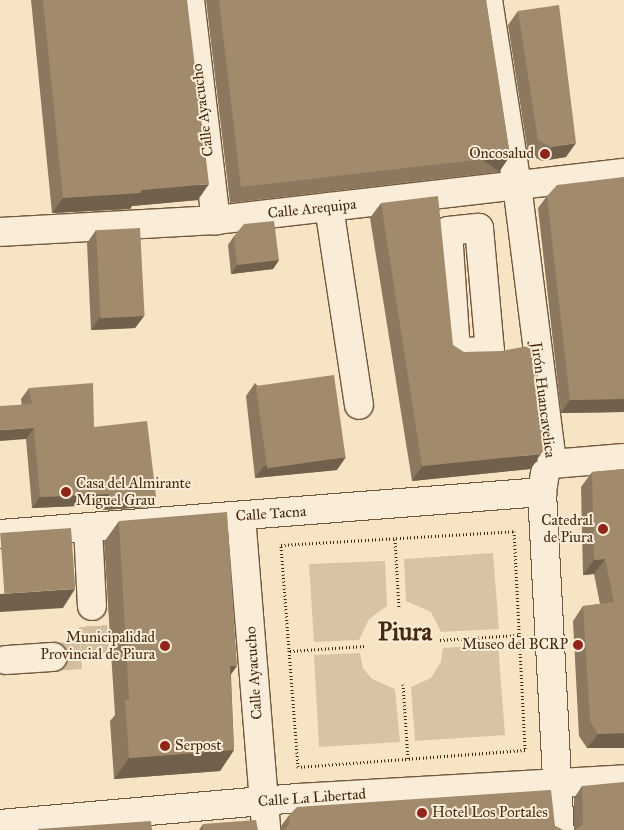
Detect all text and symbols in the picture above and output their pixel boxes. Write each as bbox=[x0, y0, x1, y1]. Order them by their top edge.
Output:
street label: Calle Ayacucho bbox=[188, 62, 218, 158]
place label: Oncosalud bbox=[469, 145, 534, 163]
marker: Oncosalud bbox=[538, 147, 552, 161]
street label: Calle Arequipa bbox=[267, 195, 357, 223]
street label: Jirón Huancavelica bbox=[527, 341, 559, 459]
place label: Casa del Almirante Miguel Grau bbox=[76, 474, 191, 509]
marker: Casa del Almirante Miguel Grau bbox=[60, 486, 72, 498]
street label: Calle Tacna bbox=[235, 503, 307, 525]
place label: Catedral de Piura bbox=[541, 511, 593, 546]
marker: Catedral de Piura bbox=[597, 523, 609, 535]
district label: Piura bbox=[378, 617, 432, 647]
street label: Calle Ayacucho bbox=[242, 626, 266, 720]
place label: Municipalidad Provincial de Piura bbox=[40, 628, 155, 663]
place label: Museo del BCRP bbox=[462, 636, 568, 654]
marker: Museo del BCRP bbox=[572, 639, 584, 651]
marker: Municipalidad Provincial de Piura bbox=[159, 640, 171, 652]
place label: Serpost bbox=[175, 737, 221, 755]
marker: Serpost bbox=[159, 740, 171, 752]
street label: Calle La Libertad bbox=[257, 785, 367, 811]
place label: Hotel Los Portales bbox=[432, 804, 548, 822]
marker: Hotel Los Portales bbox=[416, 807, 428, 819]

